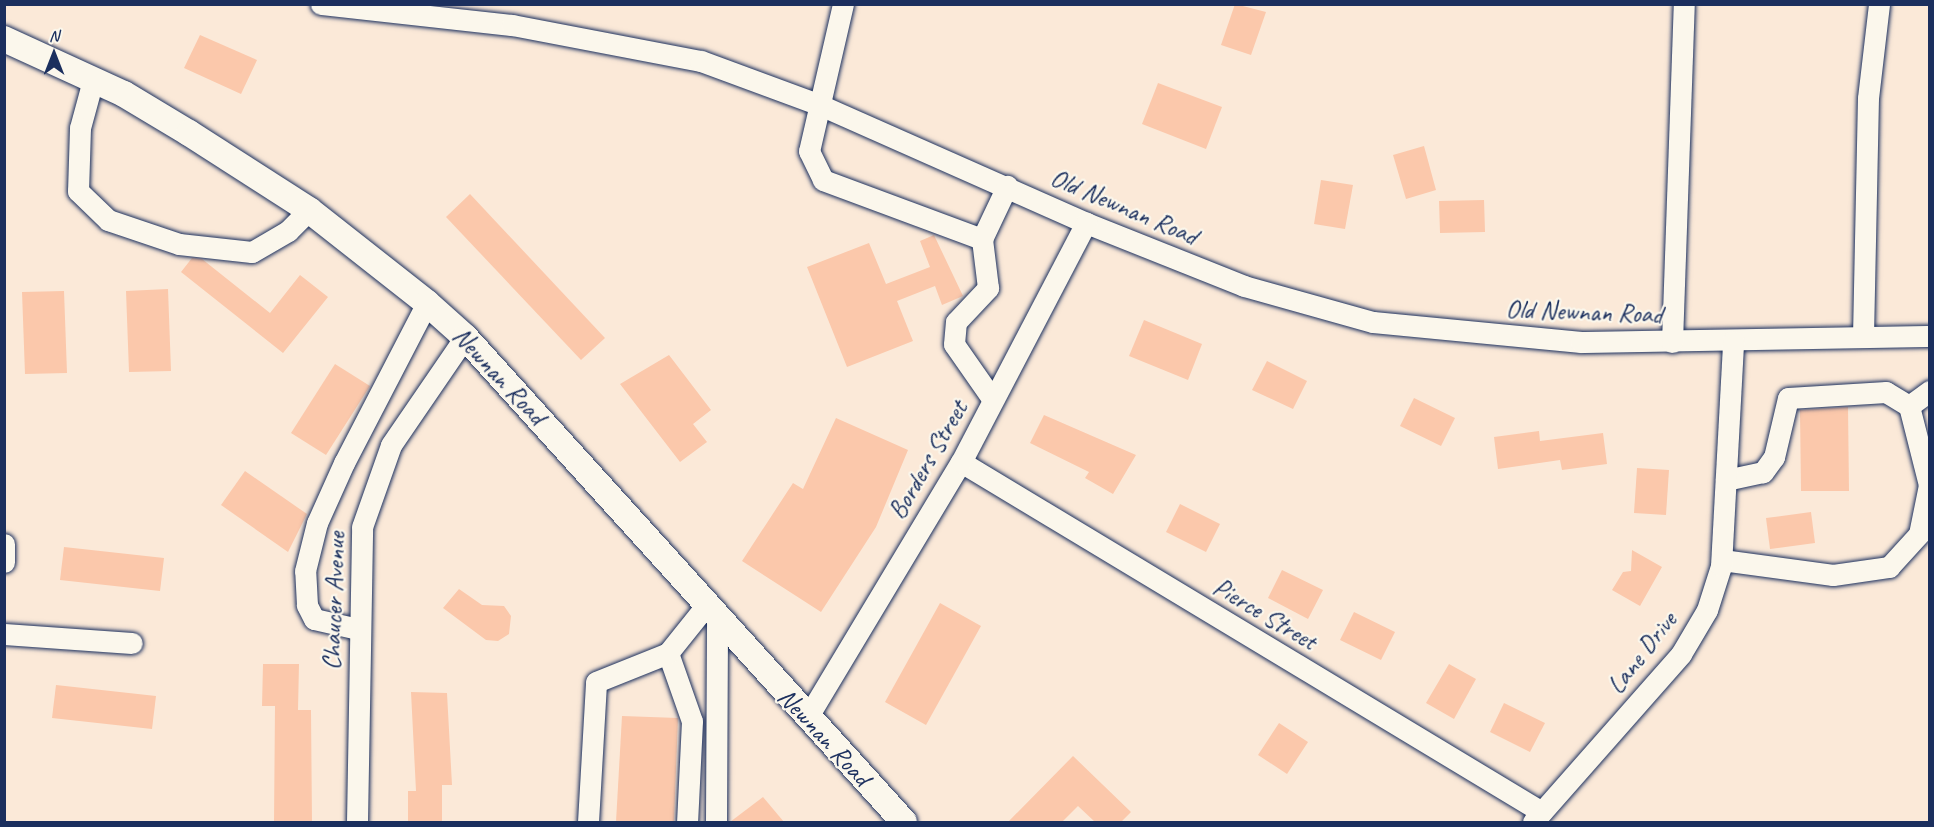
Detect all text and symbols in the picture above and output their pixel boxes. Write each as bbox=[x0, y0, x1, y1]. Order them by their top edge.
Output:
north arrow bbox=[24, 24, 84, 84]
text: N bbox=[49, 26, 59, 46]
street label: Old Newnan Road bbox=[1046, 162, 1202, 252]
street label: Old Newnan Road bbox=[1506, 294, 1662, 330]
street label: Newnan Road bbox=[446, 321, 552, 431]
street label: Borders Street bbox=[882, 395, 974, 525]
street label: Chaucer Avenue bbox=[316, 531, 352, 671]
street label: Pierce Street bbox=[1207, 571, 1323, 657]
street label: Lane Drive bbox=[1600, 606, 1684, 700]
street label: Newnan Road bbox=[771, 682, 877, 792]

